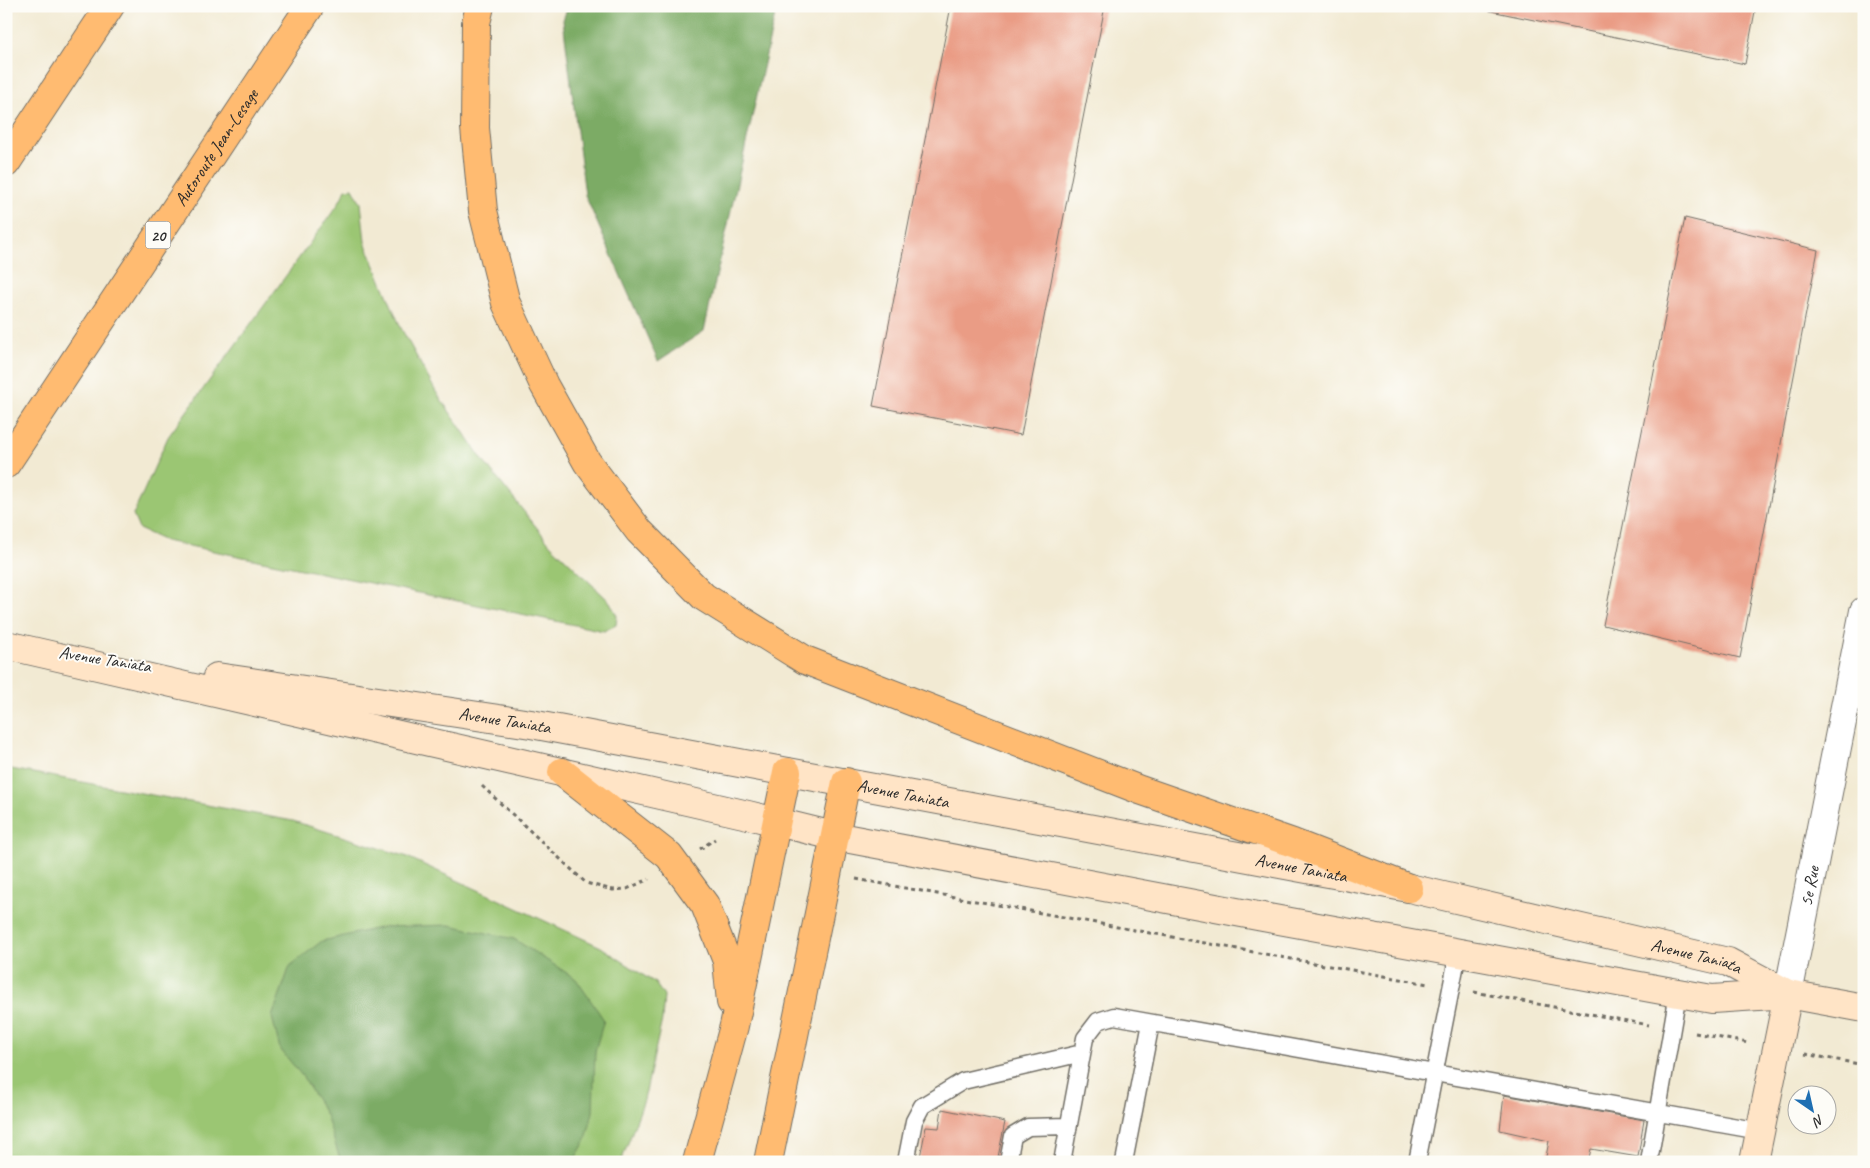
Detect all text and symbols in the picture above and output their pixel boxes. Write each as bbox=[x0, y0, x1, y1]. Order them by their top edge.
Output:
street label: Autoroute Jean-Lesage bbox=[169, 84, 264, 210]
road number: 20 bbox=[146, 222, 170, 248]
street label: Avenue Taniata bbox=[57, 641, 154, 677]
street label: Avenue Taniata bbox=[457, 702, 554, 739]
street label: Avenue Taniata bbox=[855, 774, 952, 813]
street label: Avenue Taniata bbox=[1253, 849, 1350, 887]
street label: 5e Rue bbox=[1795, 863, 1824, 908]
street label: Avenue Taniata bbox=[1649, 934, 1747, 979]
north arrow bbox=[1788, 1086, 1838, 1136]
text: N bbox=[1809, 1111, 1827, 1131]

